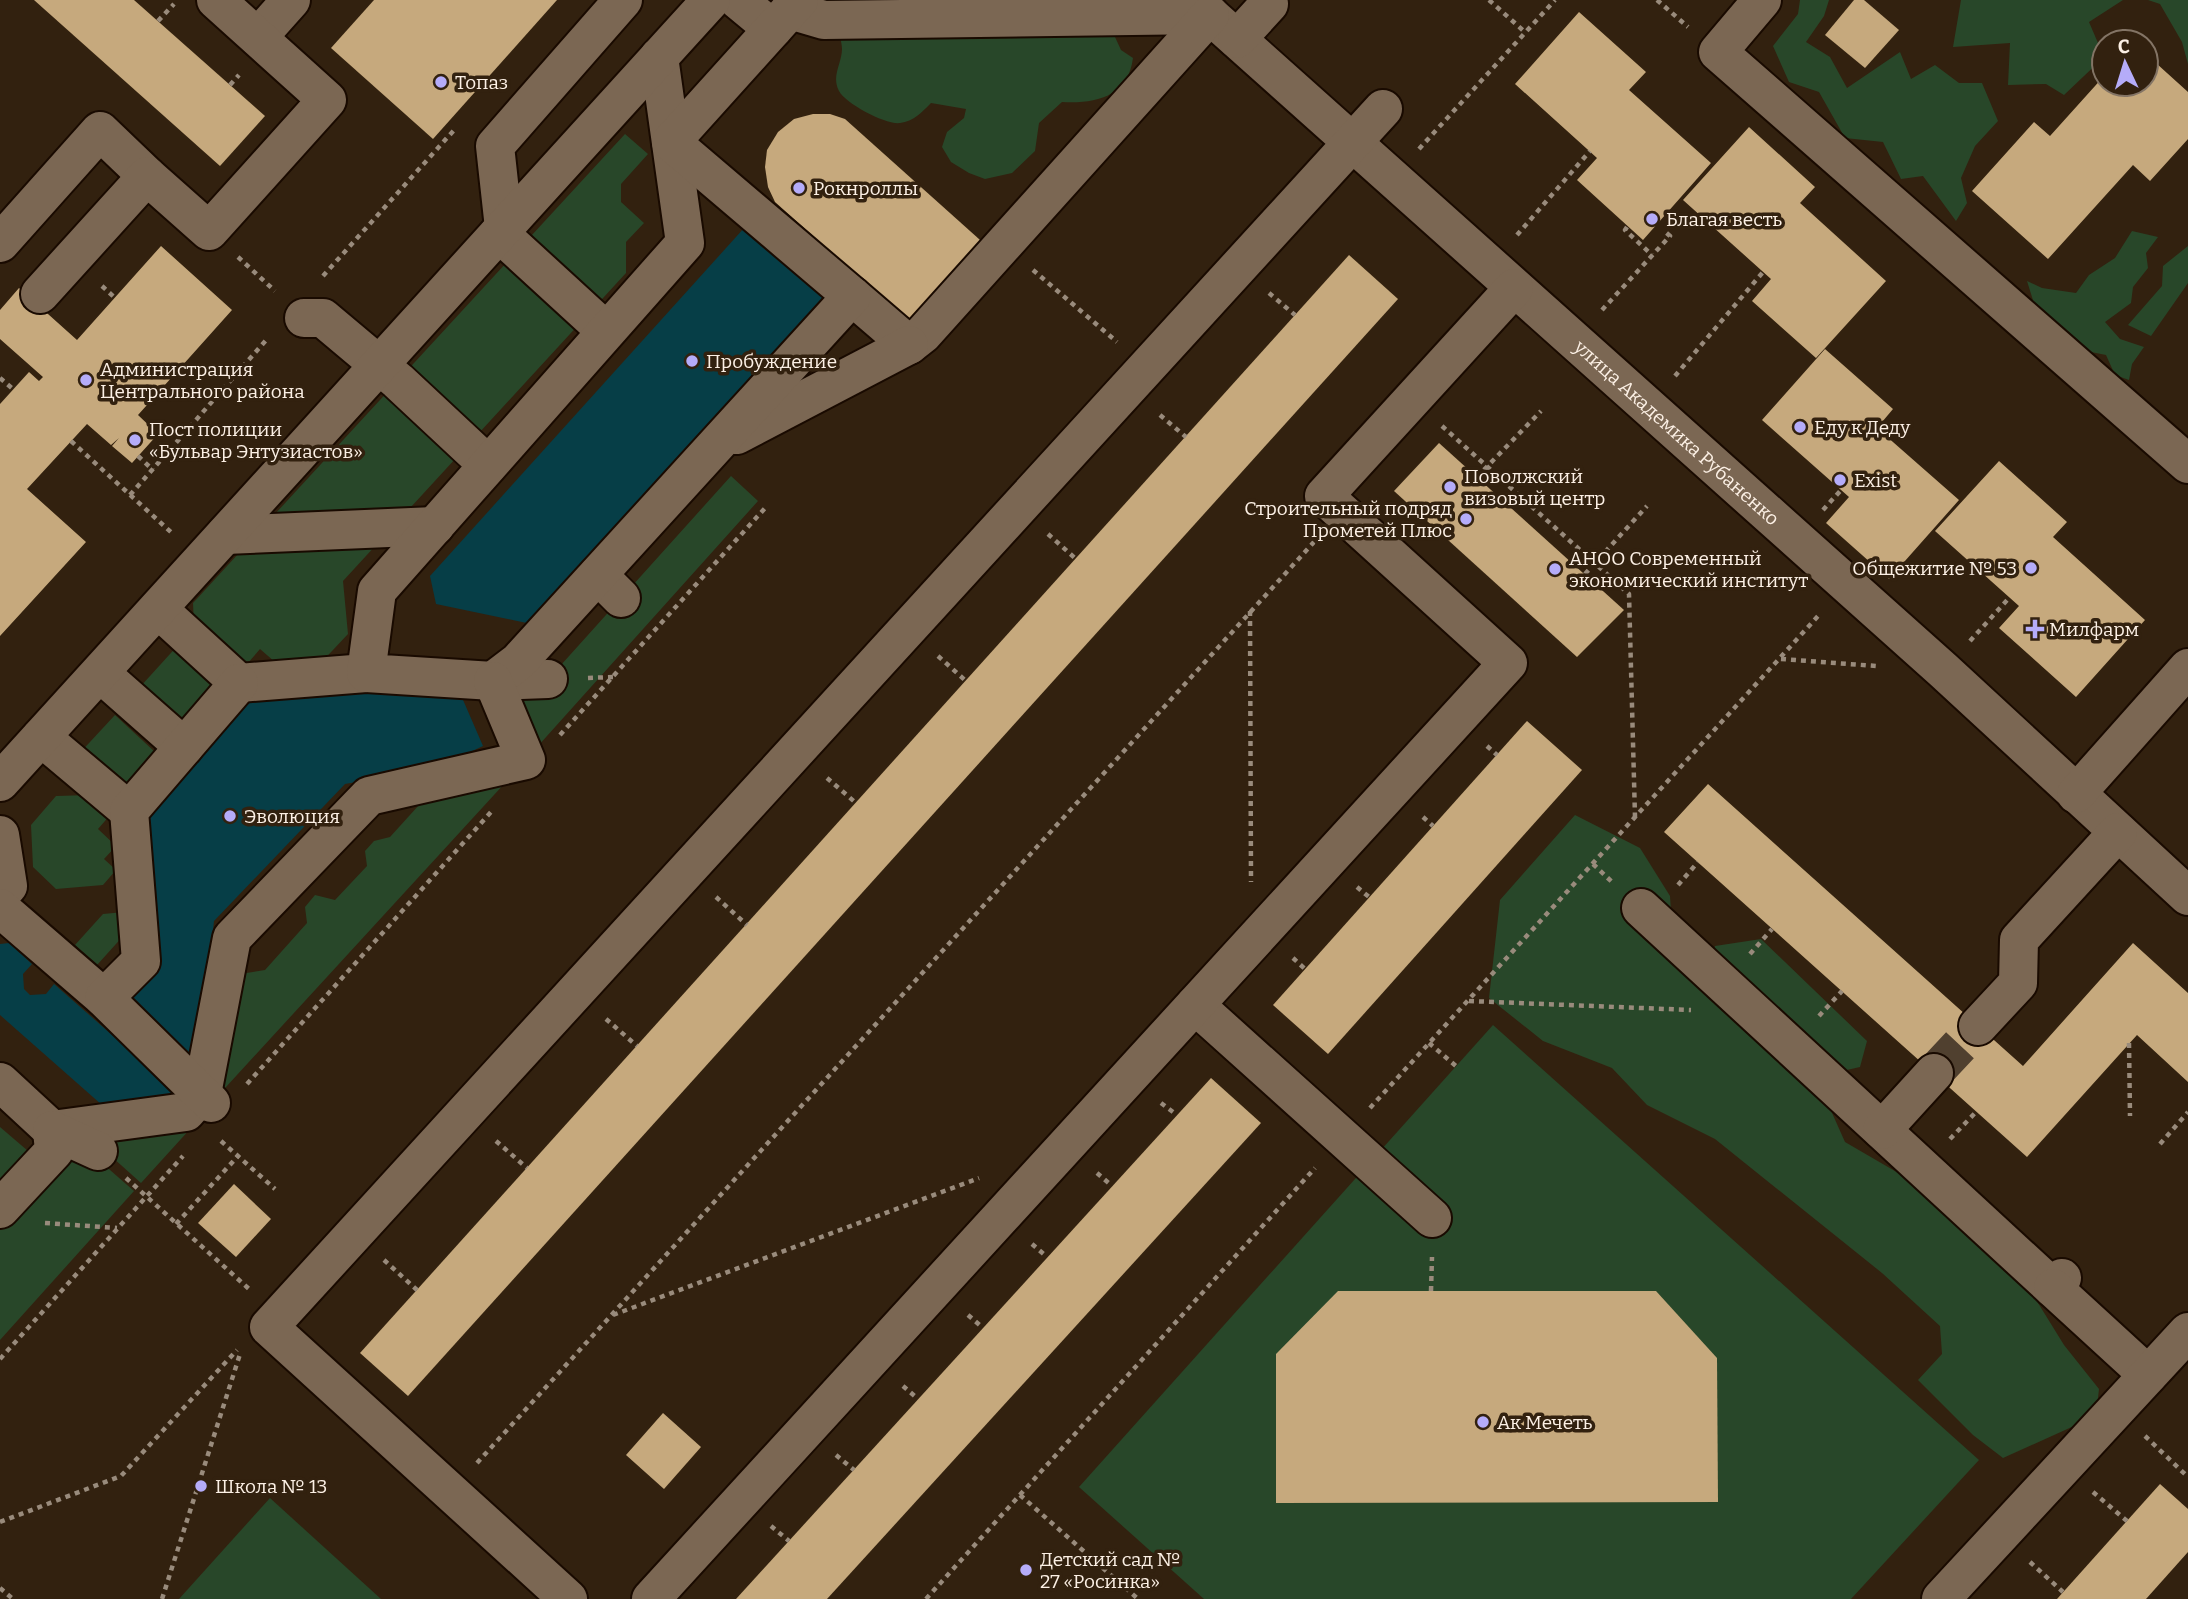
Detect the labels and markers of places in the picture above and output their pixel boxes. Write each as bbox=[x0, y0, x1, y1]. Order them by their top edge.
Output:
place label: Топаз bbox=[455, 71, 508, 94]
marker: Топаз bbox=[433, 74, 449, 90]
place label: Рокнроллы bbox=[813, 177, 918, 200]
marker: Рокнроллы bbox=[791, 180, 807, 196]
place label: Благая весть bbox=[1666, 208, 1782, 231]
marker: Благая весть bbox=[1644, 211, 1660, 227]
place label: Пробуждение bbox=[706, 350, 837, 373]
marker: Пробуждение bbox=[684, 353, 700, 369]
place label: Администрация Центрального района bbox=[100, 358, 305, 403]
marker: Администрация Центрального района bbox=[78, 372, 94, 388]
place label: Еду к Деду bbox=[1814, 416, 1911, 439]
place label: Пост полиции «Бульвар Энтузиастов» bbox=[149, 418, 363, 463]
marker: Еду к Деду bbox=[1792, 419, 1808, 435]
marker: Пост полиции «Бульвар Энтузиастов» bbox=[127, 432, 143, 448]
place label: Поволжский визовый центр bbox=[1464, 465, 1605, 510]
place label: Exist bbox=[1854, 469, 1897, 492]
marker: Exist bbox=[1832, 472, 1848, 488]
marker: Поволжский визовый центр bbox=[1442, 479, 1458, 495]
place label: Строительный подряд Прометей Плюс bbox=[1244, 497, 1453, 542]
marker: Строительный подряд Прометей Плюс bbox=[1458, 511, 1474, 527]
place label: АНОО Современный экономический институт bbox=[1569, 547, 1808, 592]
place label: Общежитие № 53 bbox=[1852, 557, 2017, 580]
marker: Общежитие № 53 bbox=[2023, 560, 2039, 576]
marker: АНОО Современный экономический институт bbox=[1547, 561, 1563, 577]
place label: Милфарм bbox=[2049, 618, 2139, 641]
marker: Милфарм bbox=[2027, 621, 2043, 637]
place label: Эволюция bbox=[244, 805, 340, 828]
marker: Эволюция bbox=[222, 808, 238, 824]
place label: Ак Мечеть bbox=[1497, 1411, 1593, 1434]
marker: Ак Мечеть bbox=[1475, 1414, 1491, 1430]
place label: Школа № 13 bbox=[215, 1475, 327, 1498]
marker: Школа № 13 bbox=[193, 1478, 209, 1494]
place label: Детский сад № 27 «Росинка» bbox=[1040, 1548, 1181, 1593]
marker: Детский сад № 27 «Росинка» bbox=[1018, 1562, 1034, 1578]

